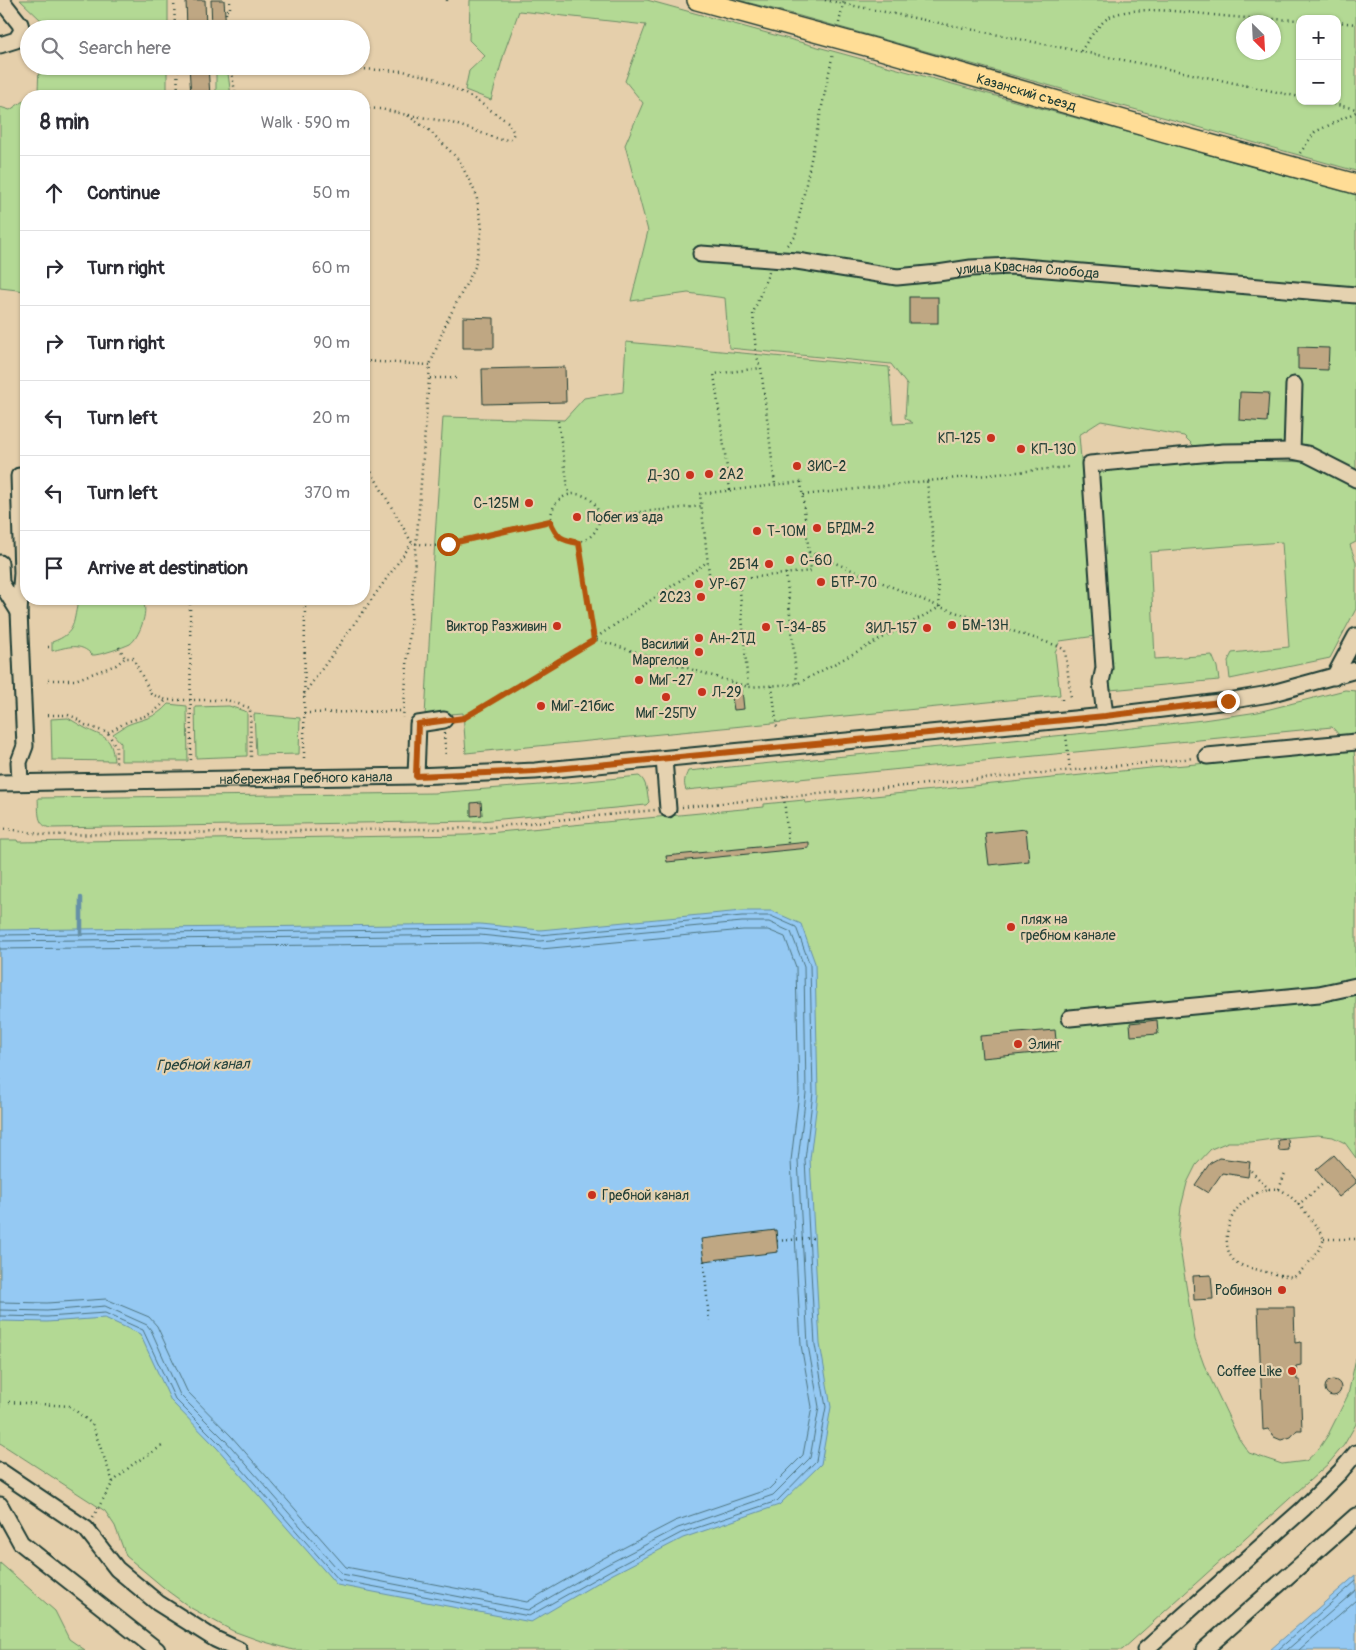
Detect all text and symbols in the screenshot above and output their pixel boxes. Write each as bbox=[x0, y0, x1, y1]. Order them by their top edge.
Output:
north arrow bbox=[1236, 15, 1281, 60]
map controls bbox=[1296, 15, 1341, 105]
button: + bbox=[1296, 15, 1341, 60]
search box bbox=[20, 20, 370, 75]
icon: search bbox=[38, 34, 66, 62]
text: Search here bbox=[78, 36, 171, 60]
button: − bbox=[1296, 60, 1341, 105]
street label: Казанский съезд bbox=[975, 70, 1079, 115]
text: 8 min bbox=[40, 109, 89, 136]
text: Walk · 590 m bbox=[261, 113, 350, 133]
icon: ahead bbox=[40, 179, 68, 207]
text: Continue bbox=[87, 181, 160, 205]
text: 50 m bbox=[313, 183, 350, 203]
icon: right bbox=[40, 254, 68, 282]
text: Turn right bbox=[87, 256, 165, 280]
street label: улица Красная Слобода bbox=[954, 257, 1100, 282]
text: 60 m bbox=[312, 258, 350, 278]
icon: right bbox=[40, 329, 68, 357]
text: Turn right bbox=[87, 331, 165, 355]
text: 90 m bbox=[313, 333, 350, 353]
icon: left bbox=[40, 404, 68, 432]
text: Turn left bbox=[87, 406, 157, 430]
text: 20 m bbox=[312, 408, 350, 428]
place label: КП-125 bbox=[938, 430, 981, 447]
marker: КП-125 bbox=[985, 432, 997, 444]
place label: КП-130 bbox=[1031, 441, 1076, 458]
marker: КП-130 bbox=[1015, 443, 1027, 455]
place label: ЗИС-2 bbox=[807, 458, 846, 475]
marker: ЗИС-2 bbox=[791, 460, 803, 472]
place label: 2А2 bbox=[719, 466, 744, 483]
place label: Д-30 bbox=[647, 467, 680, 484]
marker: 2А2 bbox=[703, 468, 715, 480]
marker: Д-30 bbox=[684, 469, 696, 481]
icon: left bbox=[40, 479, 68, 507]
text: Turn left bbox=[87, 481, 157, 505]
text: 370 m bbox=[304, 483, 350, 503]
place label: С-125М bbox=[473, 495, 519, 512]
marker: С-125М bbox=[523, 497, 535, 509]
place label: Побег из ада bbox=[587, 509, 663, 526]
marker: Побег из ада bbox=[571, 511, 583, 523]
place label: БРДМ-2 bbox=[827, 520, 875, 537]
marker: БРДМ-2 bbox=[811, 522, 823, 534]
place label: Т-10М bbox=[767, 523, 806, 540]
marker: Т-10М bbox=[751, 525, 763, 537]
route start bbox=[437, 533, 460, 556]
place label: С-60 bbox=[800, 552, 832, 569]
icon: arrive bbox=[40, 554, 68, 582]
marker: С-60 bbox=[784, 554, 796, 566]
text: Arrive at destination bbox=[87, 556, 248, 580]
place label: 2Б14 bbox=[729, 556, 759, 573]
marker: 2Б14 bbox=[763, 558, 775, 570]
place label: БТР-70 bbox=[831, 574, 877, 591]
place label: УР-67 bbox=[709, 576, 746, 593]
marker: БТР-70 bbox=[815, 576, 827, 588]
marker: УР-67 bbox=[693, 578, 705, 590]
place label: 2С23 bbox=[659, 589, 691, 606]
marker: 2С23 bbox=[695, 591, 707, 603]
place label: БМ-13Н bbox=[962, 617, 1009, 634]
place label: Виктор Разживин bbox=[446, 618, 547, 635]
place label: T-34-85 bbox=[776, 619, 826, 636]
marker: БМ-13Н bbox=[946, 619, 958, 631]
marker: Виктор Разживин bbox=[551, 620, 563, 632]
place label: ЗИЛ-157 bbox=[865, 620, 918, 637]
marker: T-34-85 bbox=[760, 621, 772, 633]
marker: ЗИЛ-157 bbox=[921, 622, 933, 634]
place label: Ан-2ТД bbox=[709, 630, 756, 647]
marker: Ан-2ТД bbox=[693, 632, 705, 644]
place label: Василий Маргелов bbox=[632, 636, 689, 669]
marker: Василий Маргелов bbox=[693, 646, 705, 658]
place label: МиГ-27 bbox=[649, 672, 694, 689]
marker: МиГ-27 bbox=[633, 674, 645, 686]
place label: Л-29 bbox=[711, 684, 741, 701]
marker: Л-29 bbox=[696, 686, 708, 698]
route end bbox=[1217, 690, 1240, 713]
marker: МиГ-25ПУ bbox=[660, 691, 672, 703]
place label: МиГ-21бис bbox=[551, 698, 615, 715]
marker: МиГ-21бис bbox=[535, 700, 547, 712]
place label: МиГ-25ПУ bbox=[635, 705, 697, 722]
street label: набережная Гребного канала bbox=[219, 768, 393, 788]
place label: пляж на гребном канале bbox=[1021, 911, 1116, 944]
marker: пляж на гребном канале bbox=[1005, 921, 1017, 933]
place label: Элинг bbox=[1028, 1036, 1062, 1053]
marker: Элинг bbox=[1012, 1038, 1024, 1050]
water label: Гребной канал bbox=[156, 1055, 251, 1075]
place label: Гребной канал bbox=[602, 1187, 689, 1204]
marker: Гребной канал bbox=[586, 1189, 598, 1201]
place label: Робинзон bbox=[1215, 1282, 1272, 1299]
marker: Робинзон bbox=[1276, 1284, 1288, 1296]
place label: Coffee Like bbox=[1217, 1363, 1282, 1380]
marker: Coffee Like bbox=[1286, 1365, 1298, 1377]

